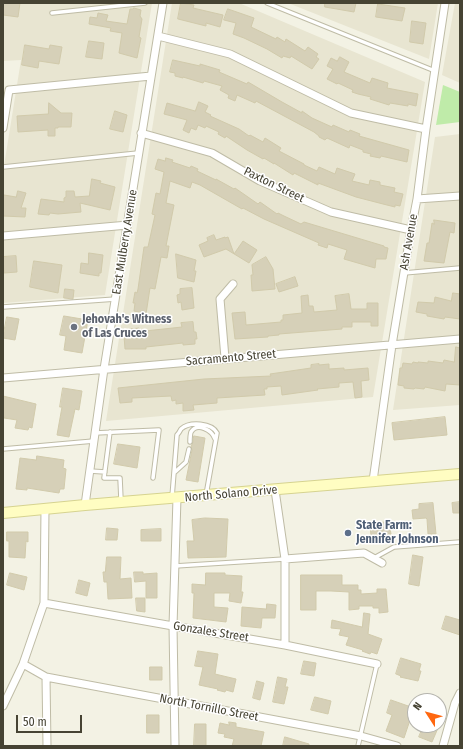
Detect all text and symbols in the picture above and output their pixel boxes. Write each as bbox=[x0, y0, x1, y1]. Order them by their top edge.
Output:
street label: Paxton Street bbox=[241, 164, 307, 206]
street label: East Mulberry Avenue bbox=[110, 189, 140, 295]
street label: Ash Avenue bbox=[397, 213, 421, 271]
place label: Jehovah's Witness of Las Cruces bbox=[82, 313, 171, 341]
marker: Jehovah's Witness of Las Cruces bbox=[69, 322, 79, 332]
street label: Sacramento Street bbox=[185, 347, 277, 369]
street label: North Solano Drive bbox=[184, 483, 278, 505]
place label: State Farm: Jennifer Johnson bbox=[356, 519, 438, 547]
marker: State Farm: Jennifer Johnson bbox=[343, 528, 353, 538]
street label: Gonzales Street bbox=[172, 619, 250, 645]
street label: North Tornillo Street bbox=[158, 691, 260, 725]
north arrow bbox=[407, 693, 447, 733]
text: N bbox=[410, 700, 425, 713]
scale bar bbox=[18, 707, 84, 733]
text: 50 m bbox=[23, 715, 47, 729]

